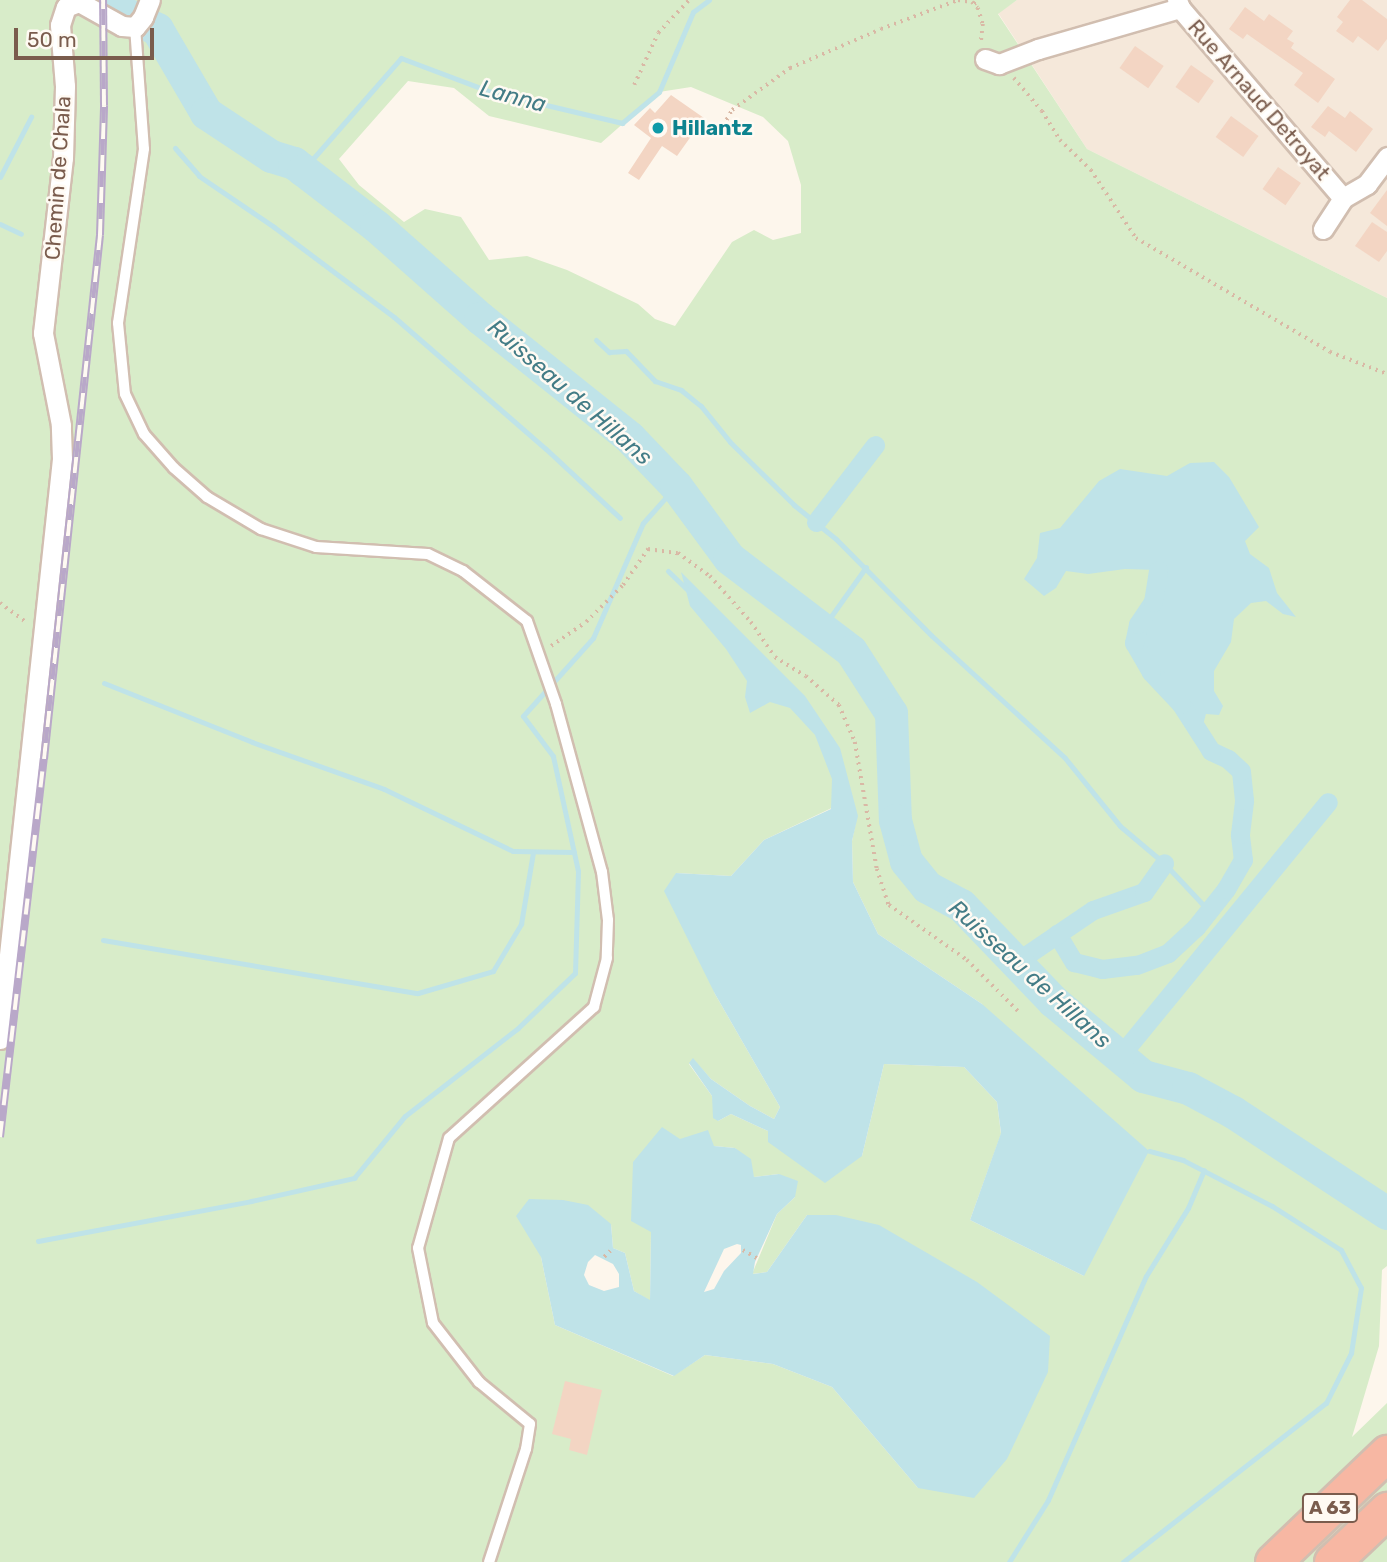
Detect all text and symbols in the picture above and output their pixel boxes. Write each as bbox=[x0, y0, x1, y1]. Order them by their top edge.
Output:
scale bar bbox=[18, 14, 158, 58]
street label: Rue Arnaud Detroyat bbox=[1182, 15, 1336, 185]
text: 50 m bbox=[27, 27, 77, 52]
water label: Lanna bbox=[477, 74, 549, 118]
street label: Chemin de Chala bbox=[40, 95, 76, 261]
place label: Hillantz bbox=[672, 115, 753, 141]
marker: Hillantz bbox=[650, 120, 666, 136]
water label: Ruisseau de Hillans bbox=[482, 313, 658, 471]
water label: Ruisseau de Hillans bbox=[943, 894, 1117, 1054]
road number: A 63 bbox=[1300, 1492, 1360, 1524]

